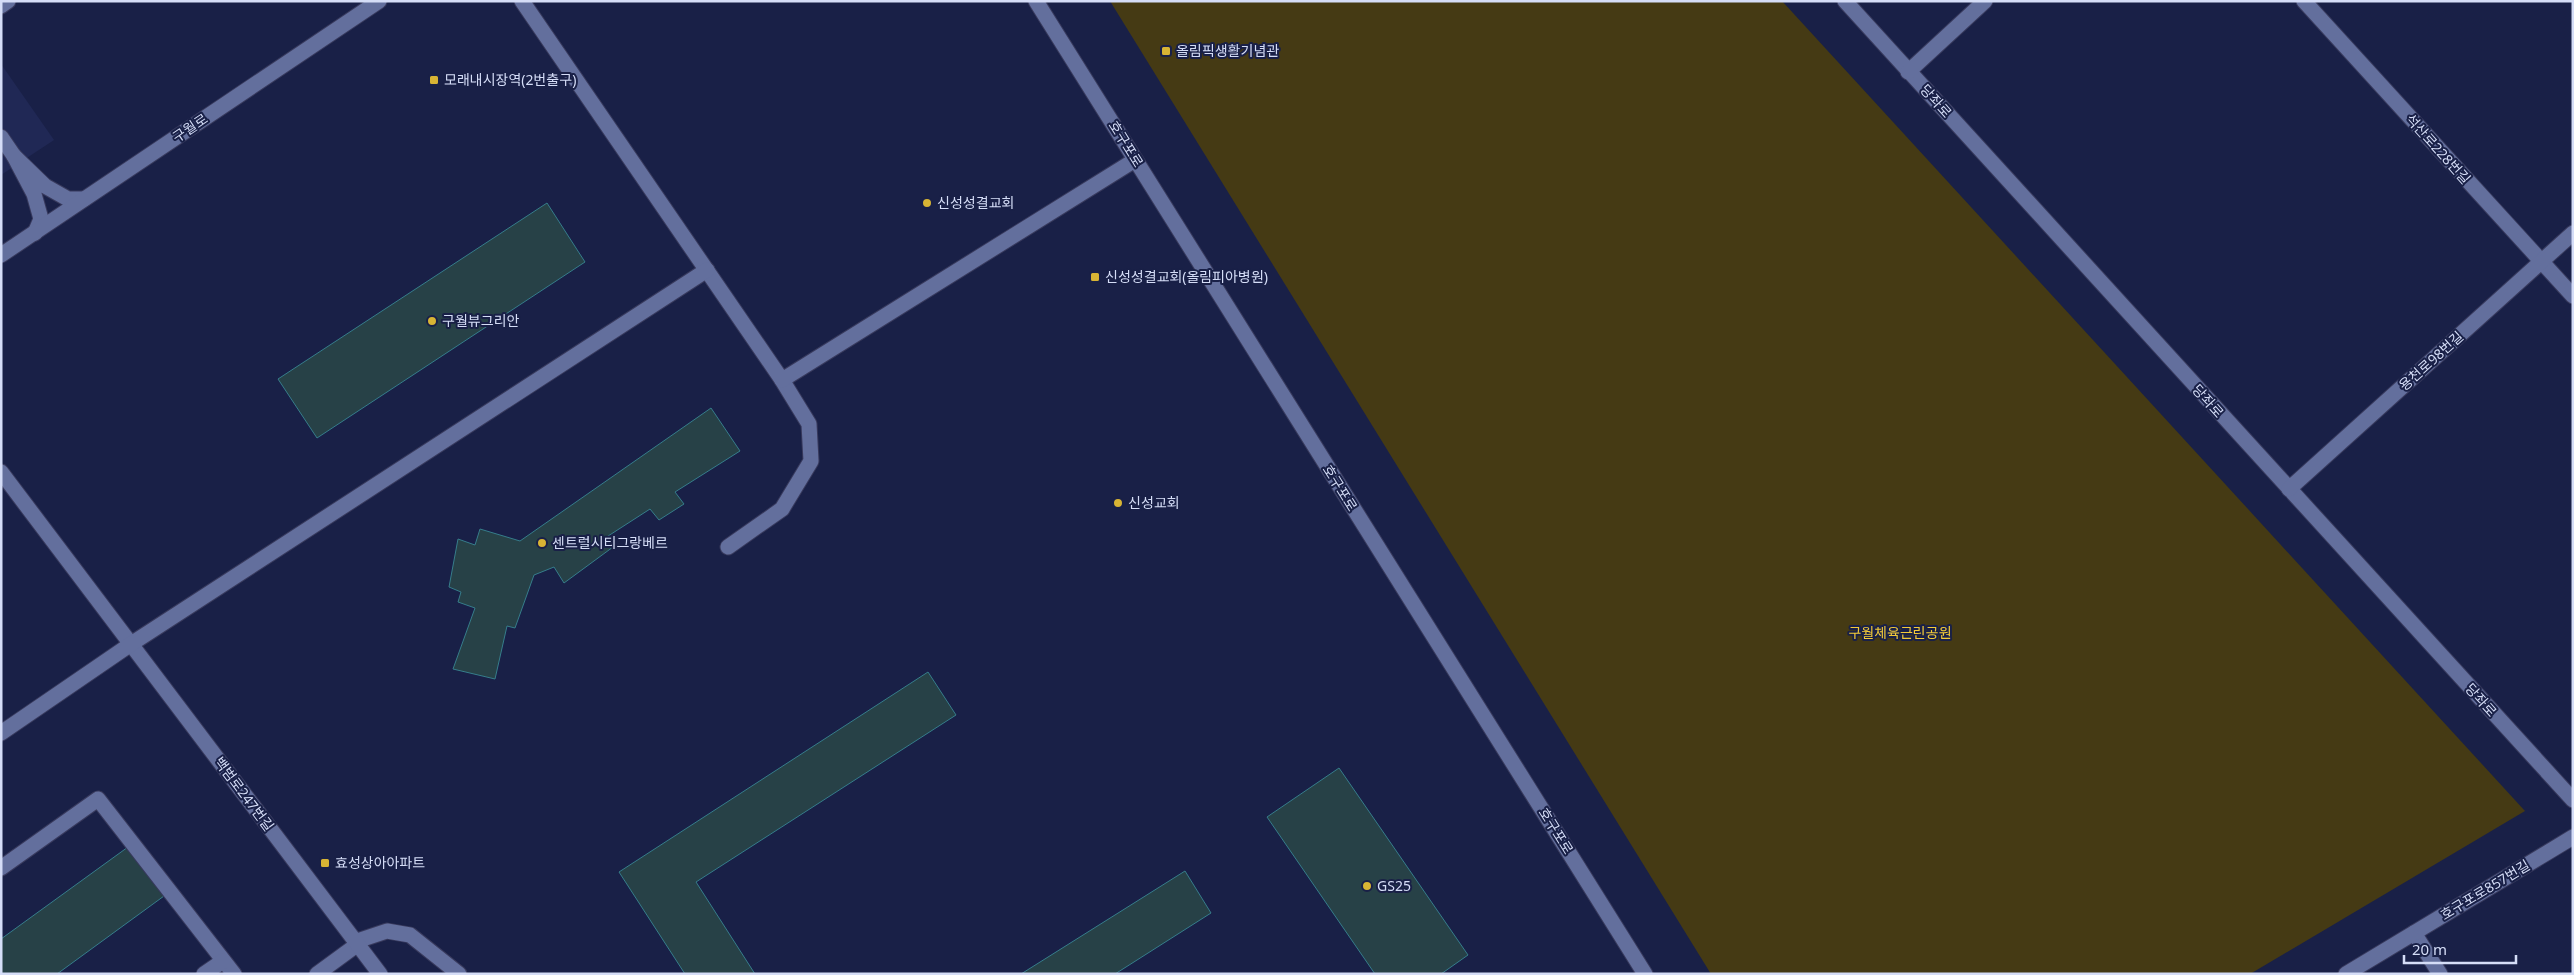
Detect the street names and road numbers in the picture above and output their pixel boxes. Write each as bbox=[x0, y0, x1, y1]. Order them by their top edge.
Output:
street label: 당좌로 bbox=[1916, 80, 1956, 121]
street label: 구월로 bbox=[168, 109, 211, 146]
street label: 석산로228번길 bbox=[2402, 109, 2475, 188]
street label: 호구포로 bbox=[1105, 117, 1148, 171]
street label: 용천로98번길 bbox=[2394, 327, 2467, 395]
street label: 당좌로 bbox=[2188, 380, 2228, 421]
street label: 호구포로 bbox=[1319, 461, 1362, 515]
street label: 당좌로 bbox=[2461, 679, 2501, 720]
street label: 백범로247번길 bbox=[210, 753, 279, 835]
street label: 호구포로 bbox=[1535, 804, 1578, 858]
street label: 호구포로857번길 bbox=[2436, 855, 2533, 924]

